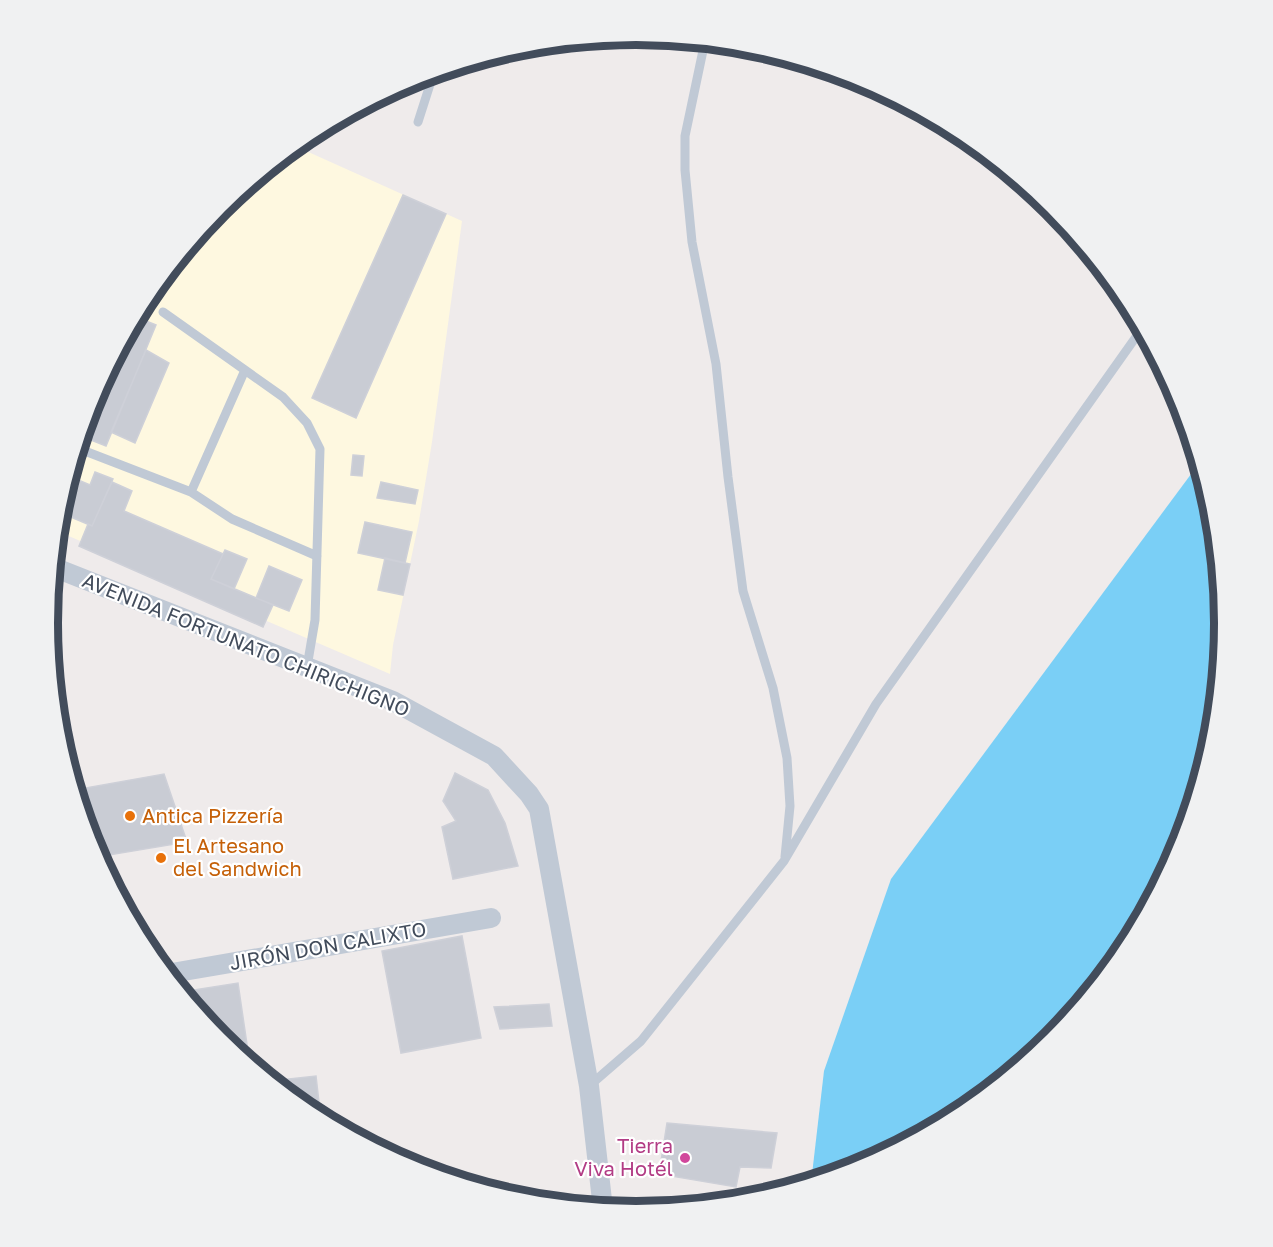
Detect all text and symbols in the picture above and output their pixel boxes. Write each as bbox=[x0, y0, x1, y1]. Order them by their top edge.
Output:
street label: AVENIDA FORTUNATO CHIRICHIGNO bbox=[79, 567, 413, 721]
place label: Antica Pizzería bbox=[142, 803, 283, 827]
marker: Antica Pizzería bbox=[123, 809, 137, 823]
place label: El Artesano del Sandwich bbox=[173, 833, 302, 880]
marker: El Artesano del Sandwich bbox=[154, 851, 168, 865]
street label: JIRÓN DON CALIXTO bbox=[228, 916, 428, 974]
place label: Tierra Viva Hotél bbox=[574, 1133, 673, 1180]
marker: Tierra Viva Hotél bbox=[678, 1151, 692, 1165]

